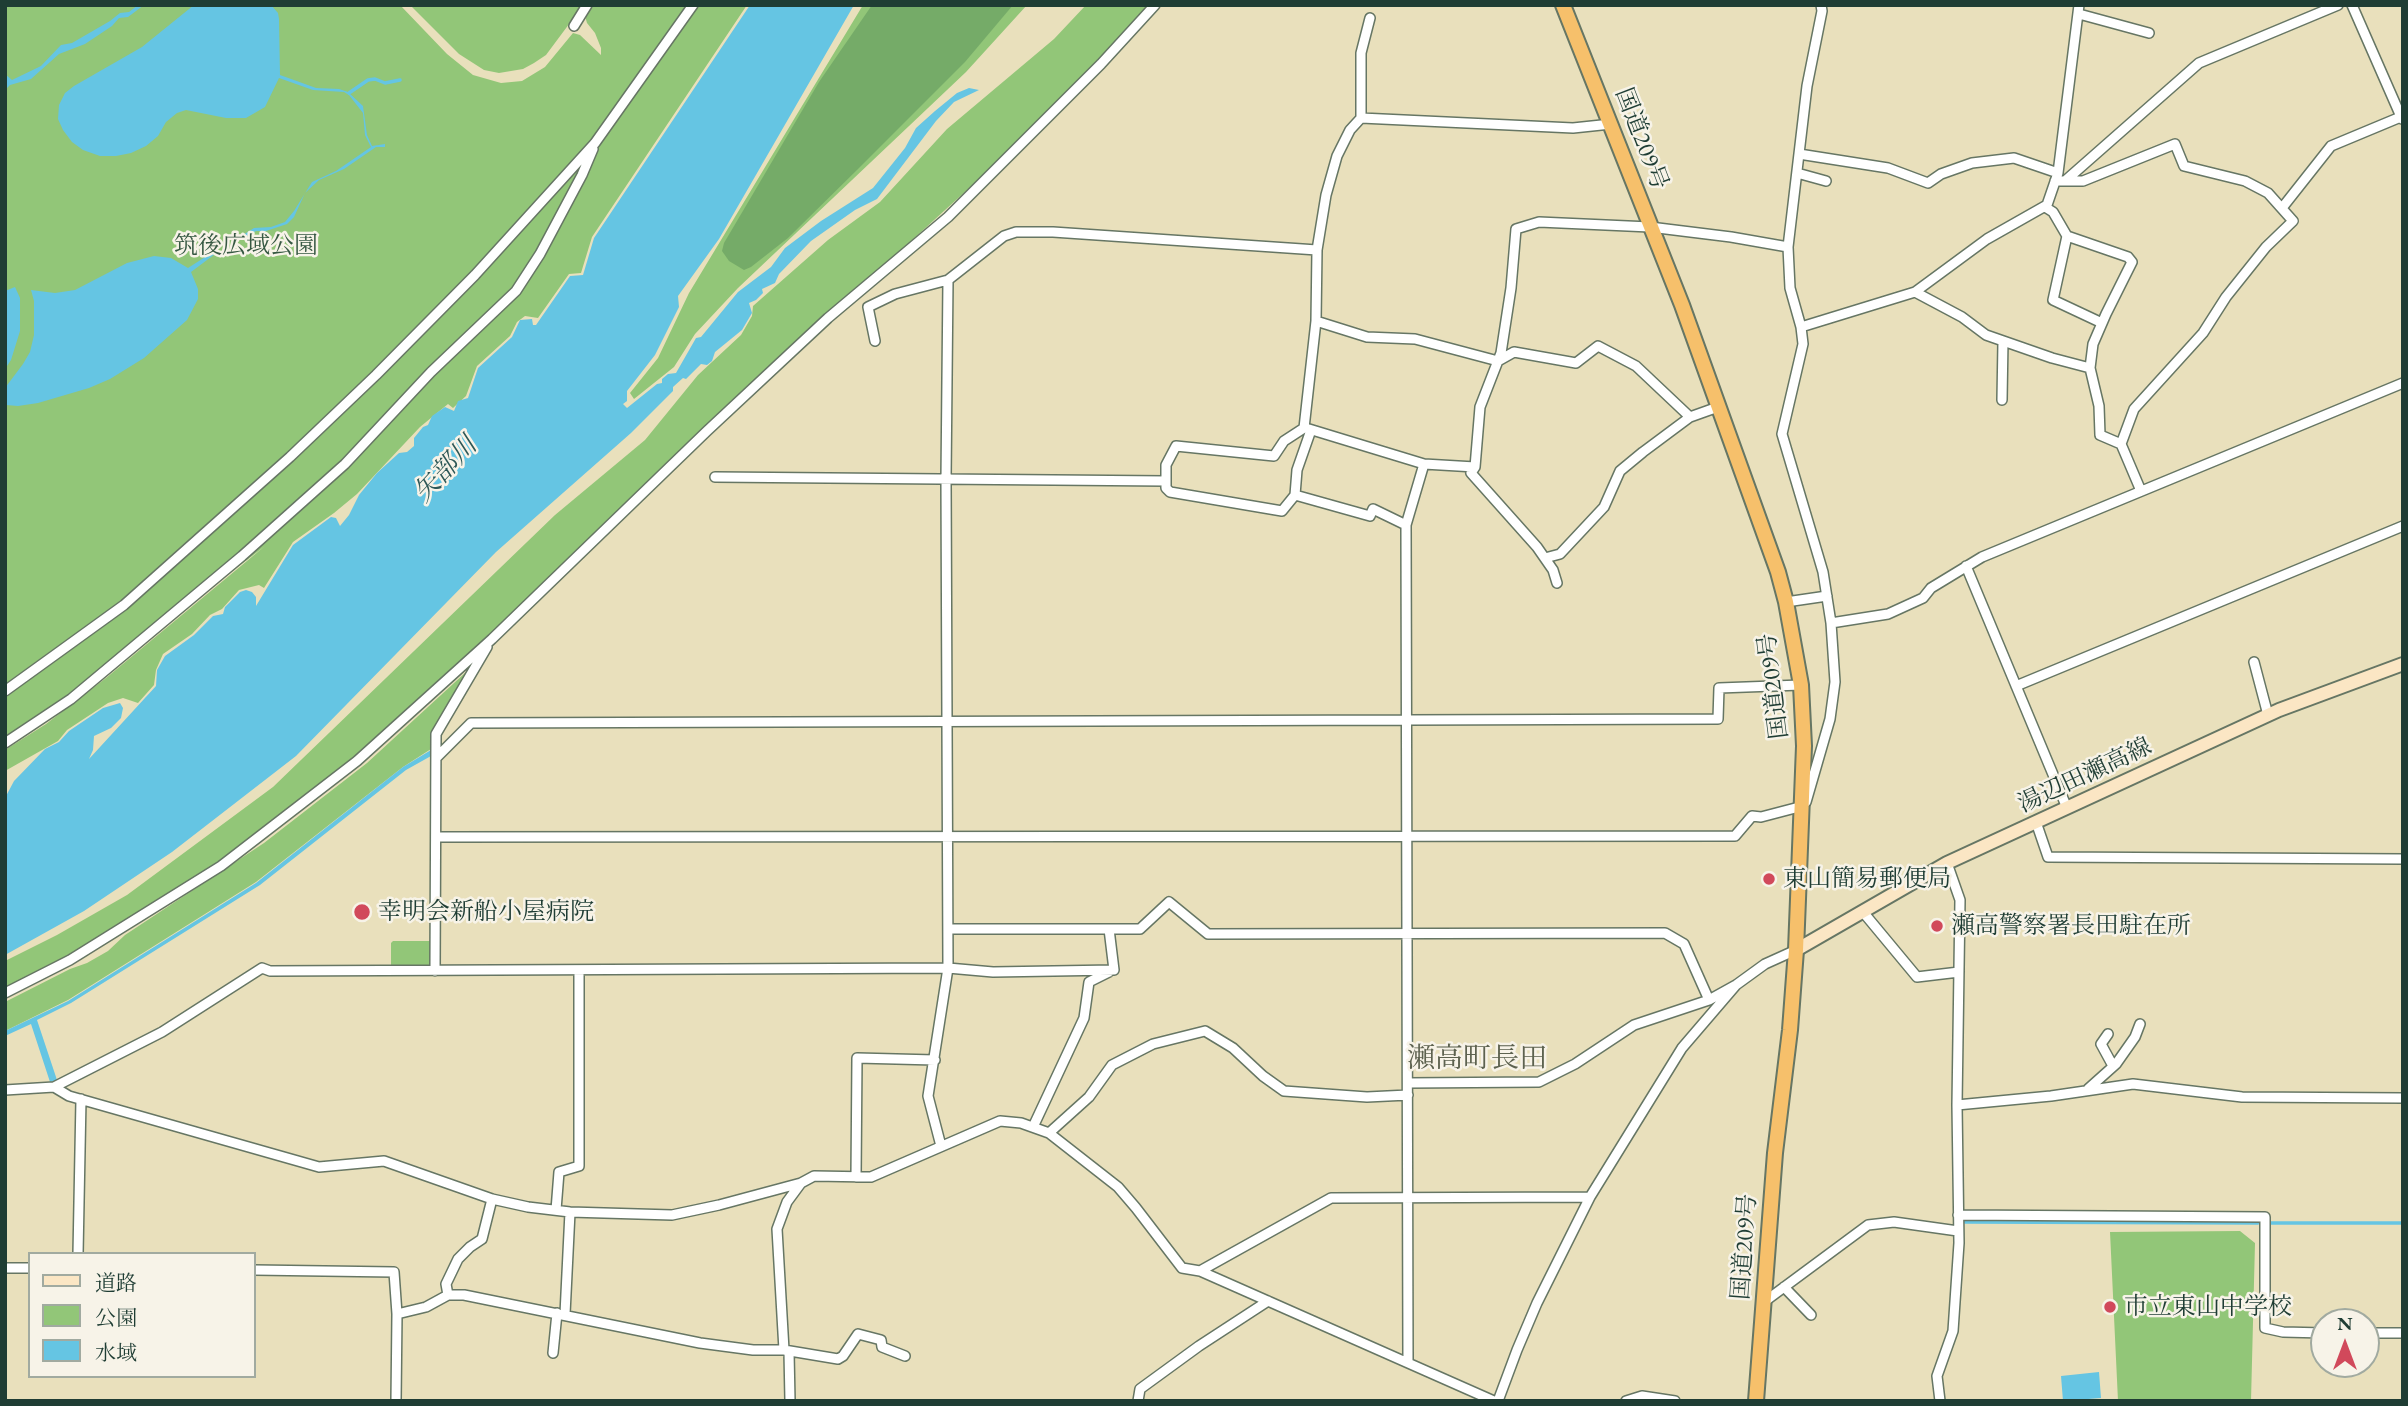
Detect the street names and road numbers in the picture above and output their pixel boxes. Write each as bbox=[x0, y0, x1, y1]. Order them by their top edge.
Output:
street label: 国道209号 bbox=[1608, 84, 1674, 194]
street label: 国道209号 bbox=[1753, 631, 1795, 741]
street label: 湯辺田瀬高線 bbox=[2014, 733, 2156, 819]
street label: 国道209号 bbox=[1727, 1193, 1763, 1301]

